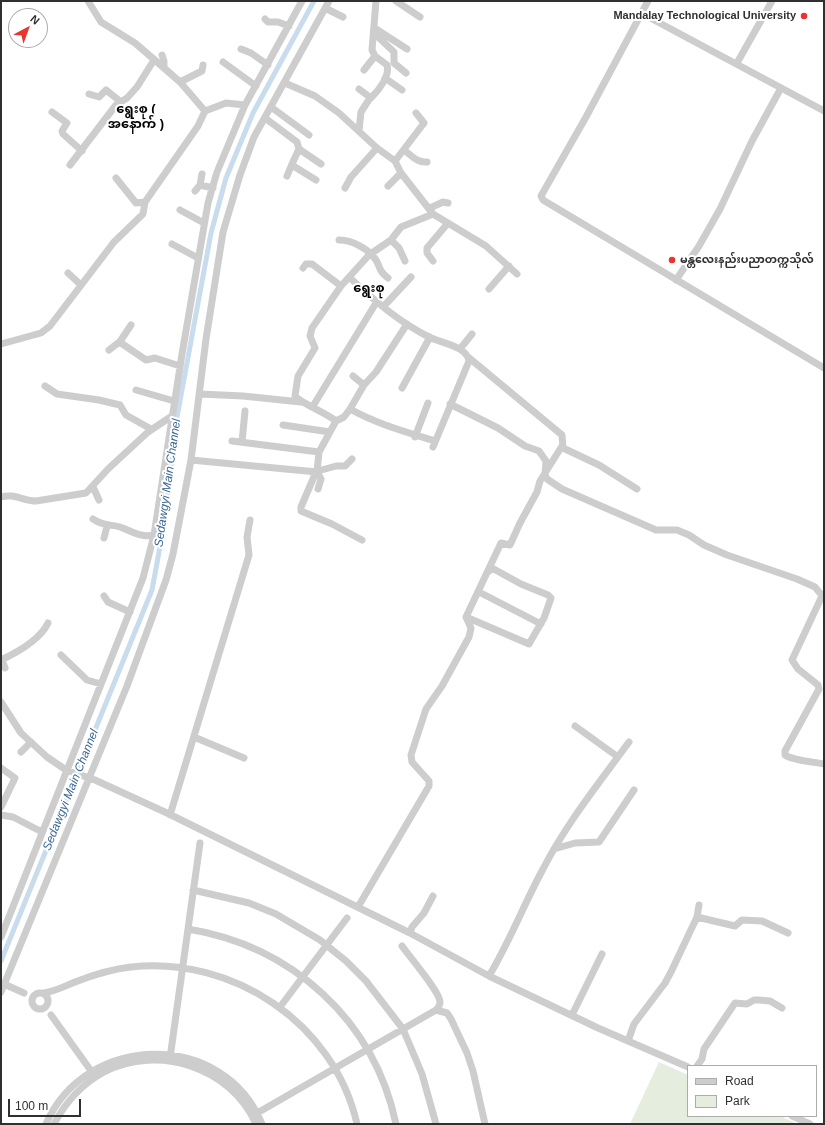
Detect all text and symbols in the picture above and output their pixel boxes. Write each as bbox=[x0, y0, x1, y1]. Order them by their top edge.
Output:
north arrow bbox=[8, 8, 48, 48]
place label: Mandalay Technological University bbox=[613, 9, 796, 23]
marker: Mandalay Technological University bbox=[799, 11, 809, 21]
text: N bbox=[28, 13, 42, 27]
district label: ရွေးစု ( အနောက် ) bbox=[108, 101, 164, 132]
place label: မန္တလေးနည်းပညာတက္ကသိုလ် bbox=[680, 253, 814, 267]
marker: မန္တလေးနည်းပညာတက္ကသိုလ် bbox=[667, 255, 677, 265]
district label: ရွေးစု bbox=[353, 280, 385, 296]
water label: Sedawgyi Main Channel bbox=[152, 418, 184, 548]
water label: Sedawgyi Main Channel bbox=[40, 727, 102, 853]
legend bbox=[687, 1065, 817, 1117]
text: Road bbox=[725, 1074, 754, 1088]
scale bar bbox=[10, 1091, 83, 1117]
text: Park bbox=[725, 1094, 750, 1108]
text: 100 m bbox=[15, 1099, 48, 1113]

